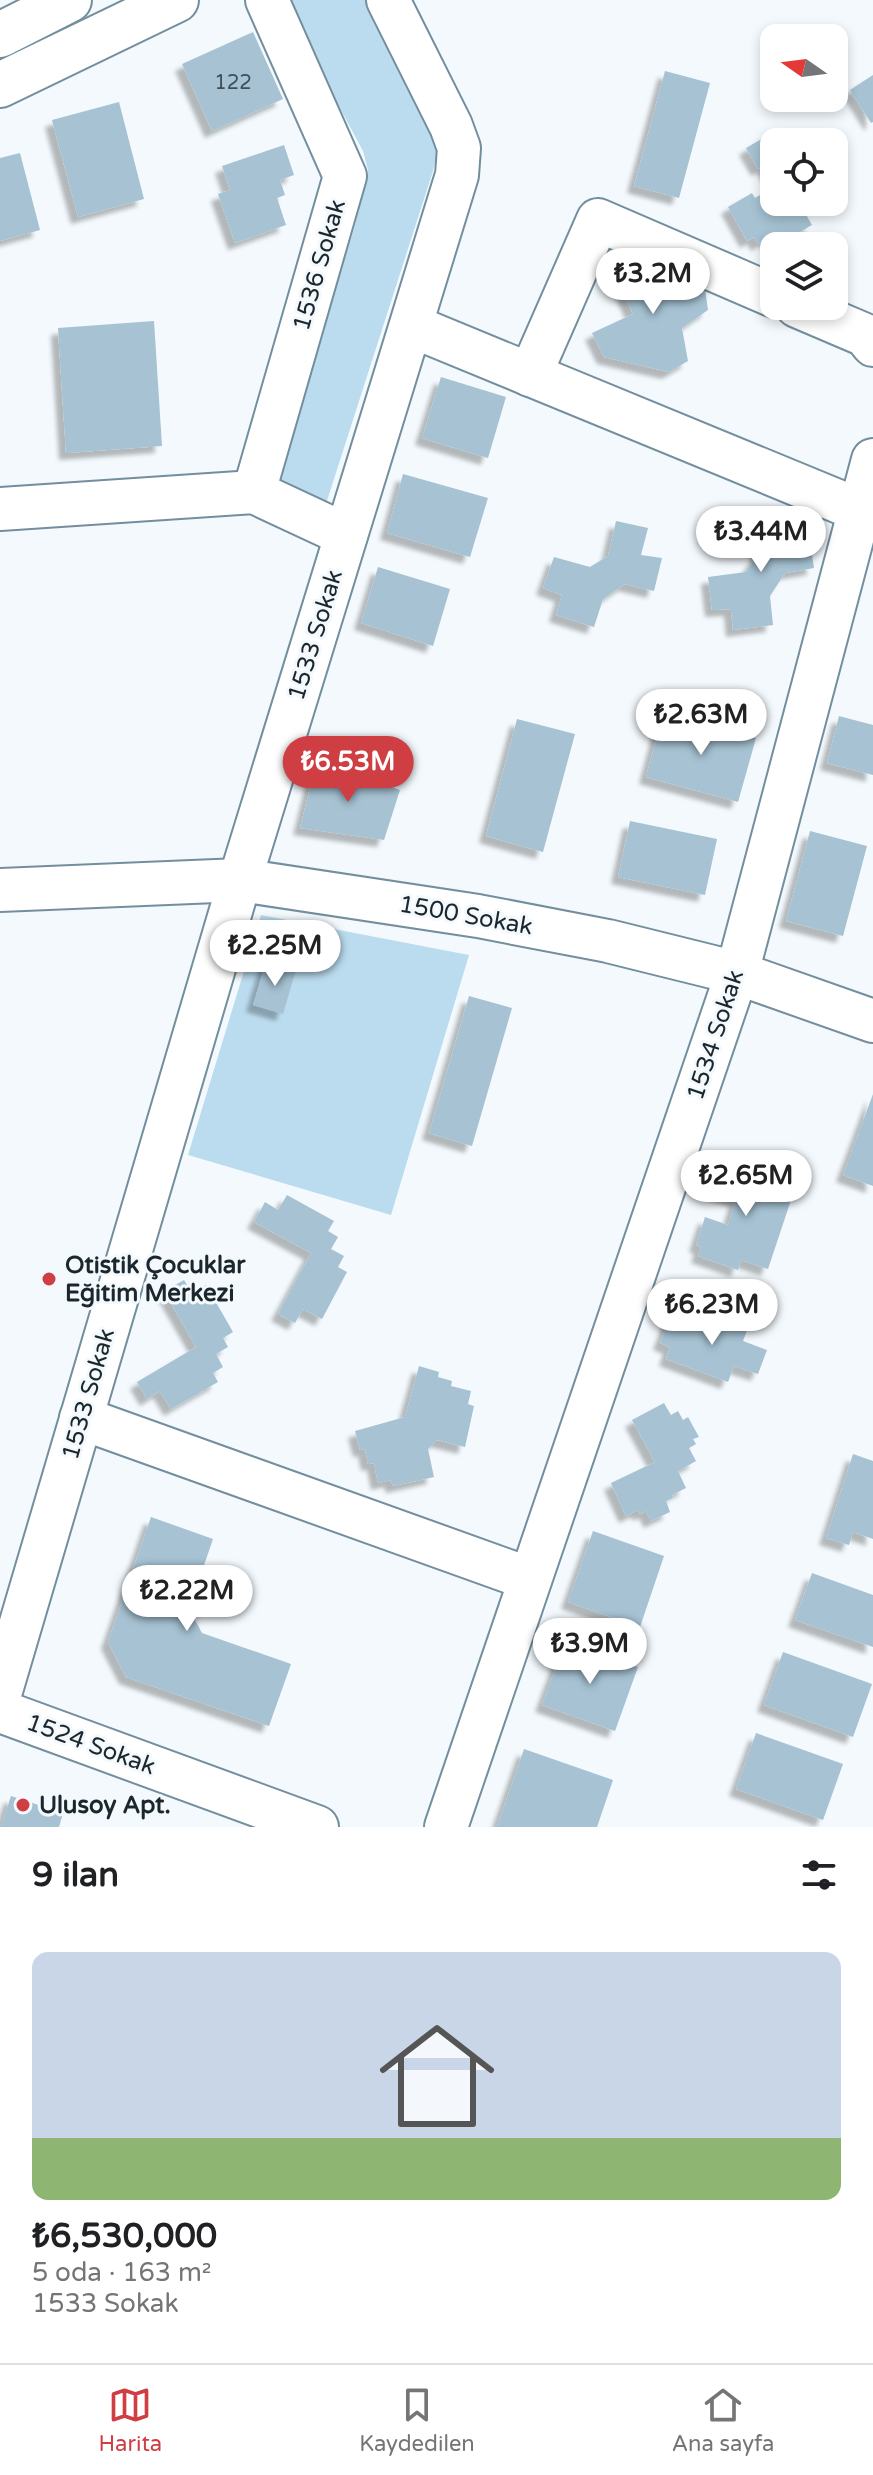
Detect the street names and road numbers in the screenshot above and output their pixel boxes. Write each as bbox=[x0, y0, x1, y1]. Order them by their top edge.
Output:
street label: 1536 Sokak bbox=[287, 196, 352, 334]
street label: 1533 Sokak bbox=[282, 566, 349, 704]
street label: 1500 Sokak bbox=[397, 889, 535, 942]
street label: 1534 Sokak bbox=[681, 966, 750, 1104]
street label: 1533 Sokak bbox=[56, 1325, 121, 1463]
street label: 1524 Sokak bbox=[22, 1708, 159, 1781]

